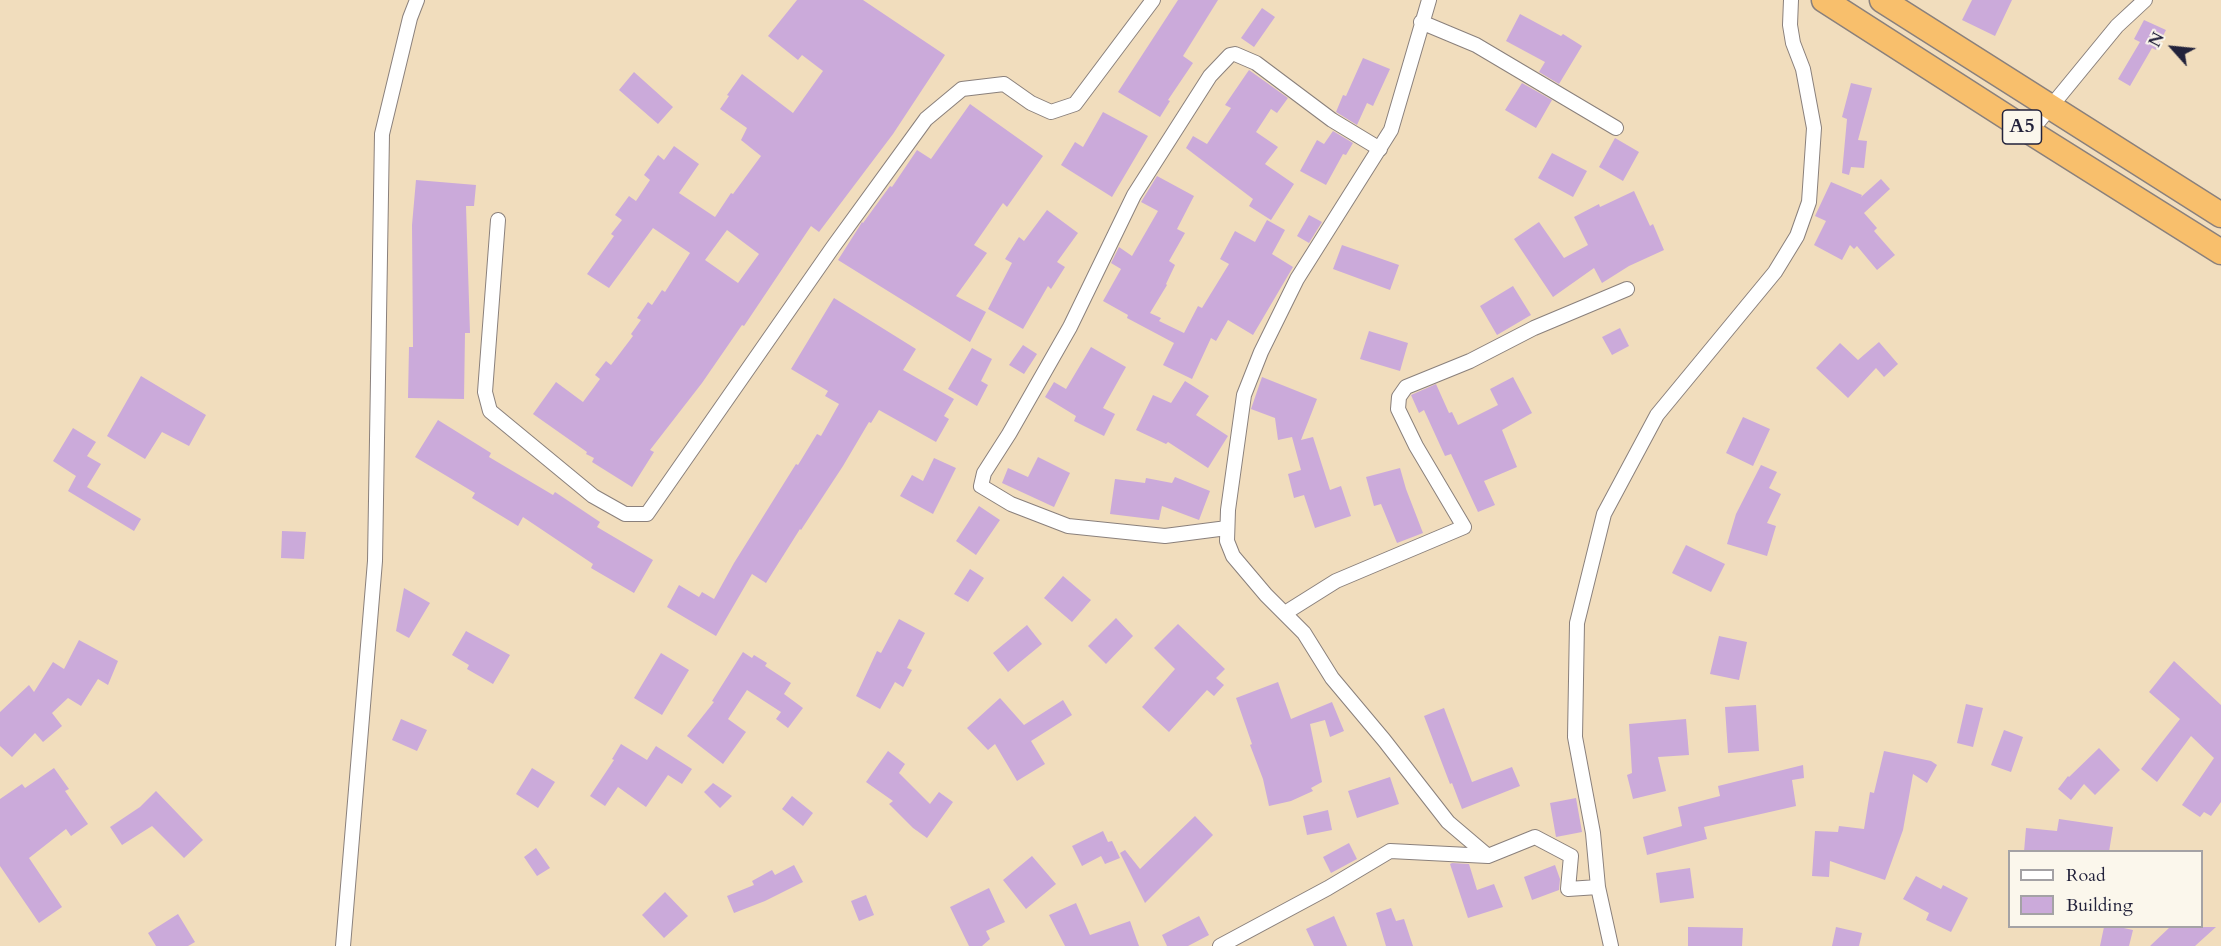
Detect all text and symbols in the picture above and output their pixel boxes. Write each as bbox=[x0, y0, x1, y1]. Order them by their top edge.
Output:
north arrow bbox=[2143, 18, 2203, 78]
text: N bbox=[2144, 29, 2170, 51]
road number: A5 bbox=[2002, 110, 2042, 144]
legend bbox=[2008, 850, 2203, 928]
text: Road bbox=[2066, 863, 2106, 888]
text: Building bbox=[2066, 893, 2133, 918]

